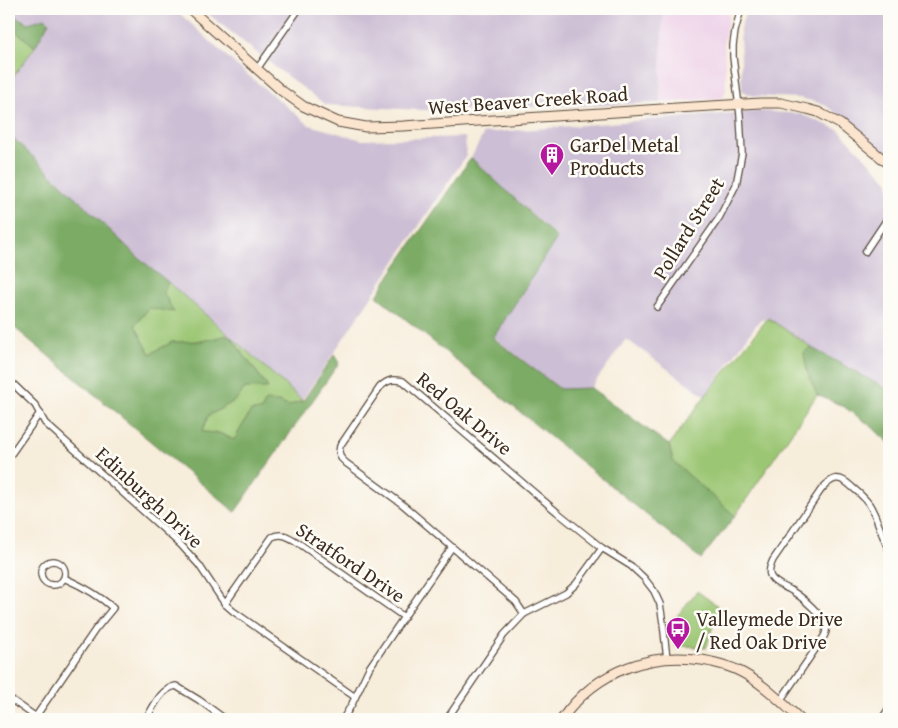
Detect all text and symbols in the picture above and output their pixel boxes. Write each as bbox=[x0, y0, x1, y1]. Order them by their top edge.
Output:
street label: West Beaver Creek Road bbox=[427, 79, 629, 121]
place label: GarDel Metal Products bbox=[570, 130, 679, 182]
building icon: GarDel Metal Products bbox=[539, 142, 565, 176]
street label: Pollard Street bbox=[645, 171, 731, 285]
street label: Red Oak Drive bbox=[411, 364, 519, 462]
street label: Edinburgh Drive bbox=[90, 440, 210, 554]
street label: Stratford Drive bbox=[291, 515, 411, 609]
place label: Valleymede Drive / Red Oak Drive bbox=[696, 604, 843, 656]
bus stop icon: Valleymede Drive / Red Oak Drive bbox=[665, 616, 691, 650]

